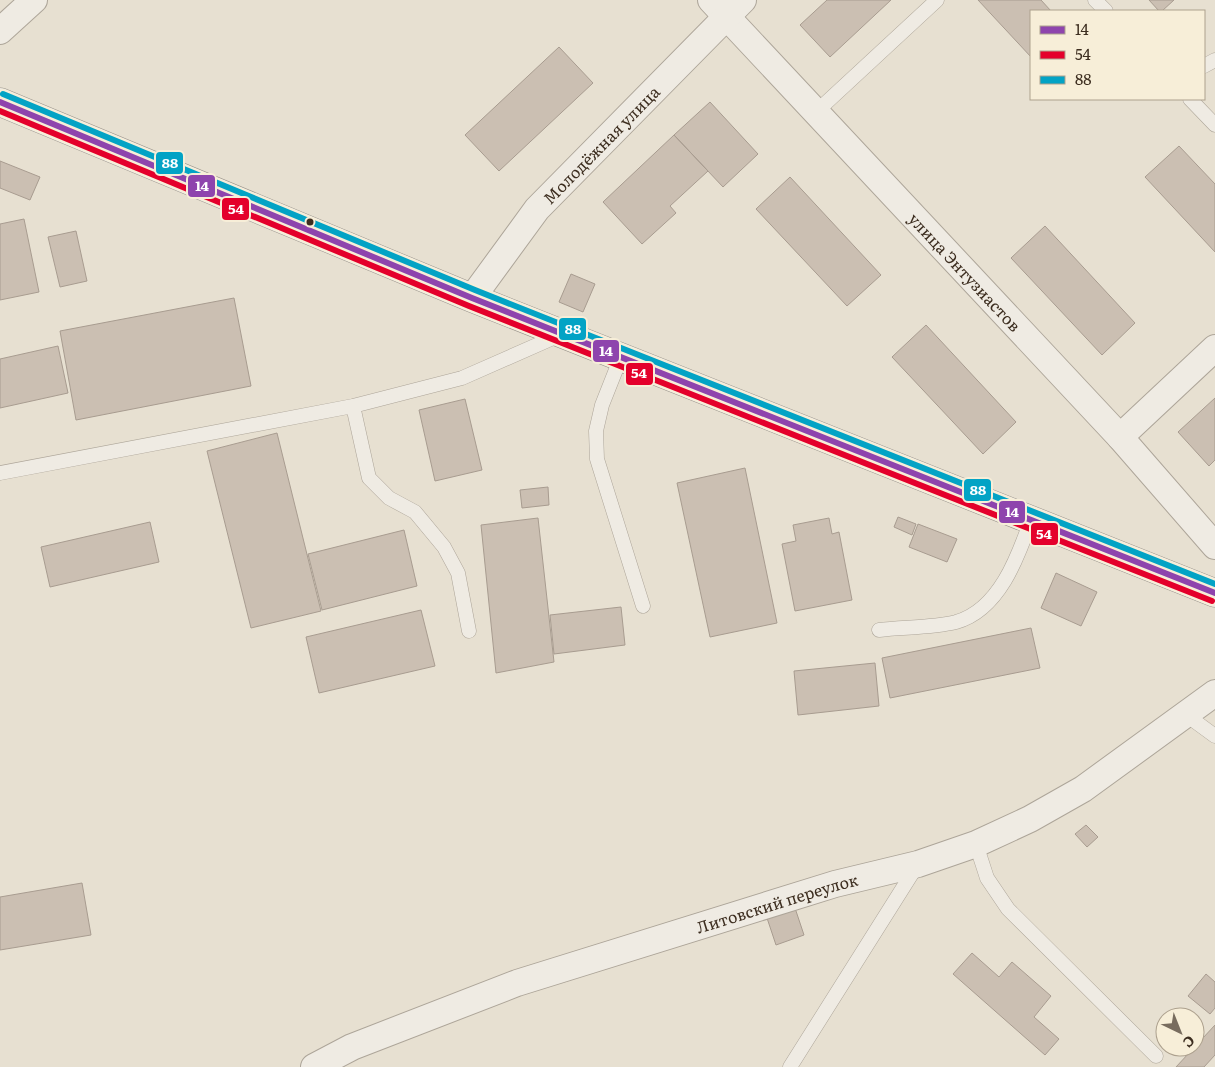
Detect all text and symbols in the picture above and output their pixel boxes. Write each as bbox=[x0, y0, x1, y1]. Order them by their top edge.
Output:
legend bbox=[1030, 10, 1205, 100]
text: 14 bbox=[1075, 17, 1089, 40]
text: 54 bbox=[1075, 42, 1091, 65]
text: 88 bbox=[1075, 67, 1092, 90]
street label: Молодёжная улица bbox=[537, 80, 665, 209]
line badge: 88 bbox=[155, 151, 184, 175]
text: 88 bbox=[162, 152, 178, 172]
line badge: 14 bbox=[187, 174, 216, 198]
text: 14 bbox=[195, 175, 209, 195]
line badge: 54 bbox=[221, 197, 250, 221]
text: 54 bbox=[228, 198, 245, 218]
street label: улица Энтузиастов bbox=[903, 207, 1027, 336]
unlabelled marker bbox=[305, 217, 315, 227]
line badge: 88 bbox=[558, 317, 587, 341]
text: 88 bbox=[565, 318, 581, 338]
line badge: 14 bbox=[592, 339, 620, 363]
text: 14 bbox=[599, 340, 613, 360]
line badge: 54 bbox=[625, 362, 654, 386]
text: 54 bbox=[631, 362, 648, 382]
line badge: 88 bbox=[963, 478, 992, 502]
text: 88 bbox=[970, 479, 986, 499]
line badge: 14 bbox=[998, 500, 1026, 524]
text: 14 bbox=[1005, 501, 1019, 521]
line badge: 54 bbox=[1030, 522, 1059, 546]
text: 54 bbox=[1036, 523, 1053, 543]
street label: Литовский переулок bbox=[693, 867, 861, 939]
north arrow bbox=[1155, 1007, 1205, 1057]
text: С bbox=[1179, 1032, 1200, 1053]

